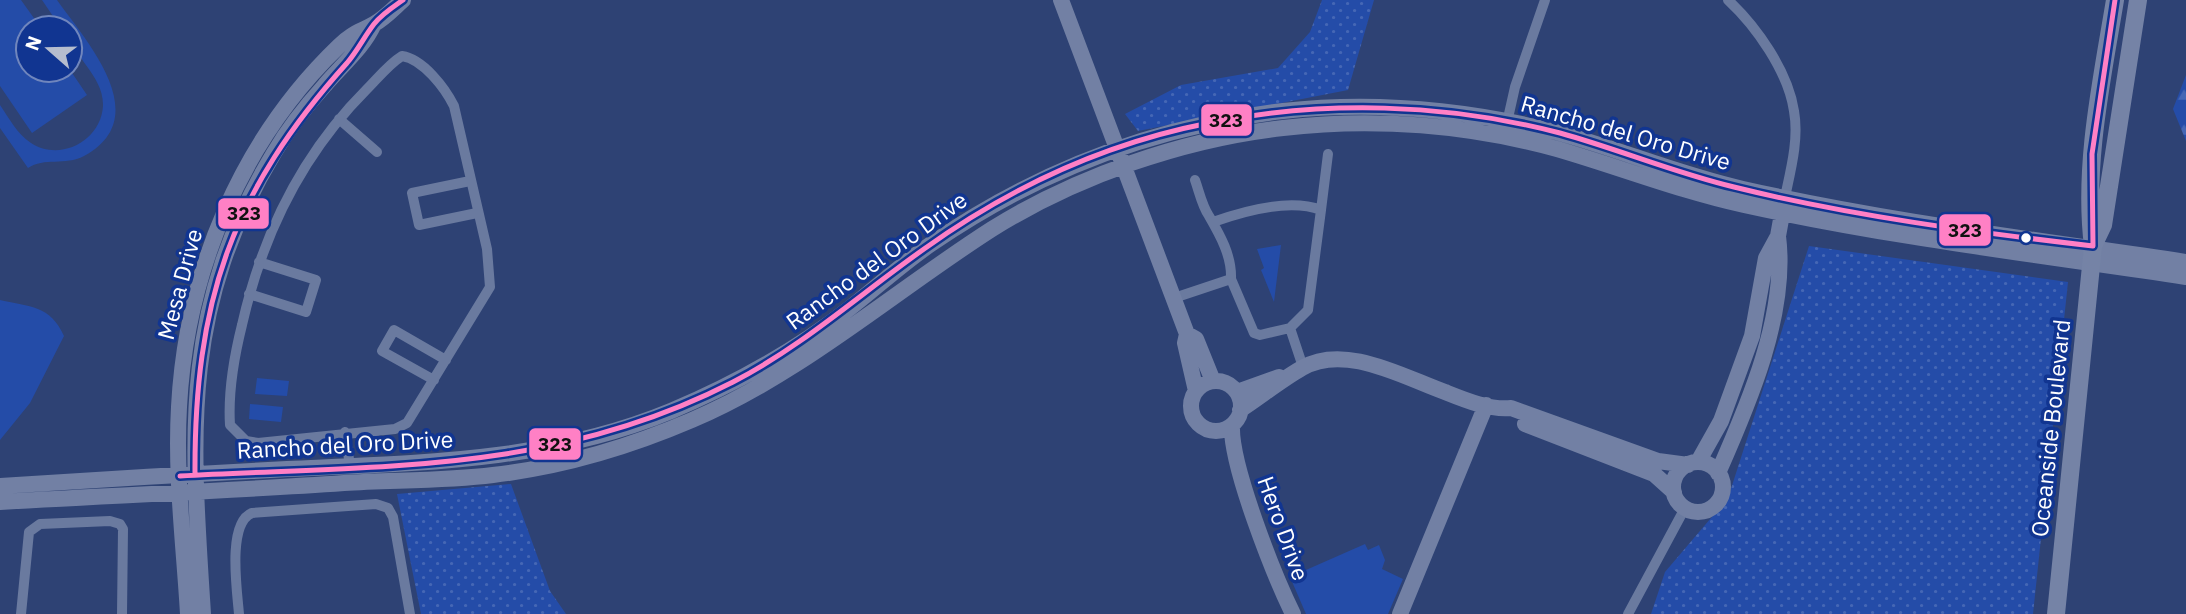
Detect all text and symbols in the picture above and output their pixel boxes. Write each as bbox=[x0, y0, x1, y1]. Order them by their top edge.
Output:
north arrow bbox=[14, 14, 84, 84]
text: N bbox=[19, 33, 47, 54]
street label: Rancho del Oro Drive bbox=[1518, 88, 1734, 176]
line badge: 323 bbox=[1200, 103, 1253, 137]
text: 323 bbox=[1209, 108, 1243, 132]
street label: Rancho del Oro Drive bbox=[780, 184, 972, 336]
line badge: 323 bbox=[217, 197, 270, 230]
text: 323 bbox=[227, 201, 261, 225]
line badge: 323 bbox=[1938, 213, 1992, 247]
text: 323 bbox=[1948, 218, 1982, 242]
street label: Mesa Drive bbox=[150, 225, 208, 343]
unlabelled marker bbox=[2019, 231, 2033, 245]
street label: Oceanside Boulevard bbox=[2024, 318, 2076, 538]
street label: Rancho del Oro Drive bbox=[236, 423, 454, 465]
line badge: 323 bbox=[528, 427, 582, 461]
text: 323 bbox=[538, 432, 572, 456]
street label: Hero Drive bbox=[1251, 472, 1317, 584]

